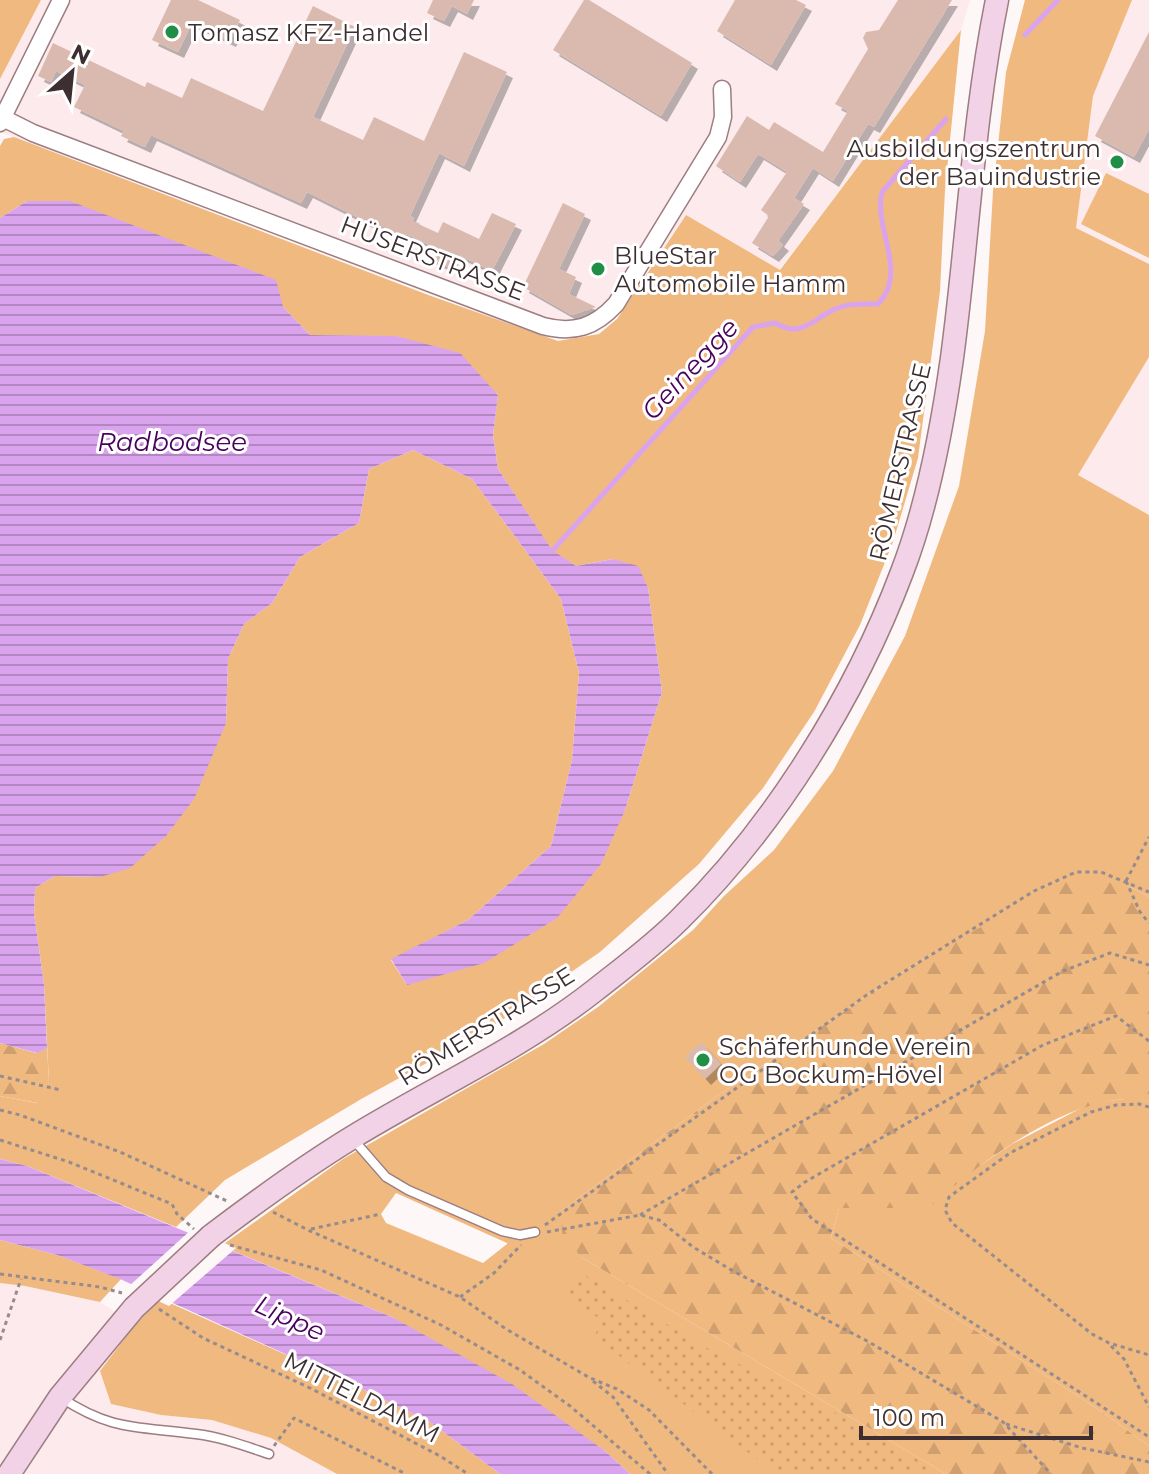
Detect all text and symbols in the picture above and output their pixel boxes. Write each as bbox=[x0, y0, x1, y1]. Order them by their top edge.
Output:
place label: Tomasz KFZ-Handel bbox=[188, 18, 429, 47]
marker: Tomasz KFZ-Handel bbox=[163, 23, 181, 41]
north arrow bbox=[32, 32, 112, 112]
text: N bbox=[67, 39, 95, 71]
place label: Ausbildungszentrum der Bauindustrie bbox=[847, 134, 1101, 191]
marker: Ausbildungszentrum der Bauindustrie bbox=[1108, 153, 1126, 171]
street label: HÜSERSTRASSE bbox=[337, 209, 529, 307]
place label: BlueStar Automobile Hamm bbox=[614, 241, 847, 298]
marker: BlueStar Automobile Hamm bbox=[589, 260, 607, 278]
water label: Geinegge bbox=[635, 311, 745, 427]
street label: RÖMERSTRASSE bbox=[863, 360, 937, 564]
water label: Radbodsee bbox=[97, 426, 247, 458]
street label: RÖMERSTRASSE bbox=[393, 960, 579, 1092]
place label: Schäferhunde Verein OG Bockum-Hövel bbox=[719, 1032, 971, 1089]
marker: Schäferhunde Verein OG Bockum-Hövel bbox=[694, 1051, 712, 1069]
water label: Lippe bbox=[250, 1288, 330, 1348]
street label: MITTELDAMM bbox=[279, 1345, 445, 1449]
scale bar bbox=[861, 1390, 1091, 1440]
text: 100 m bbox=[873, 1403, 945, 1432]

